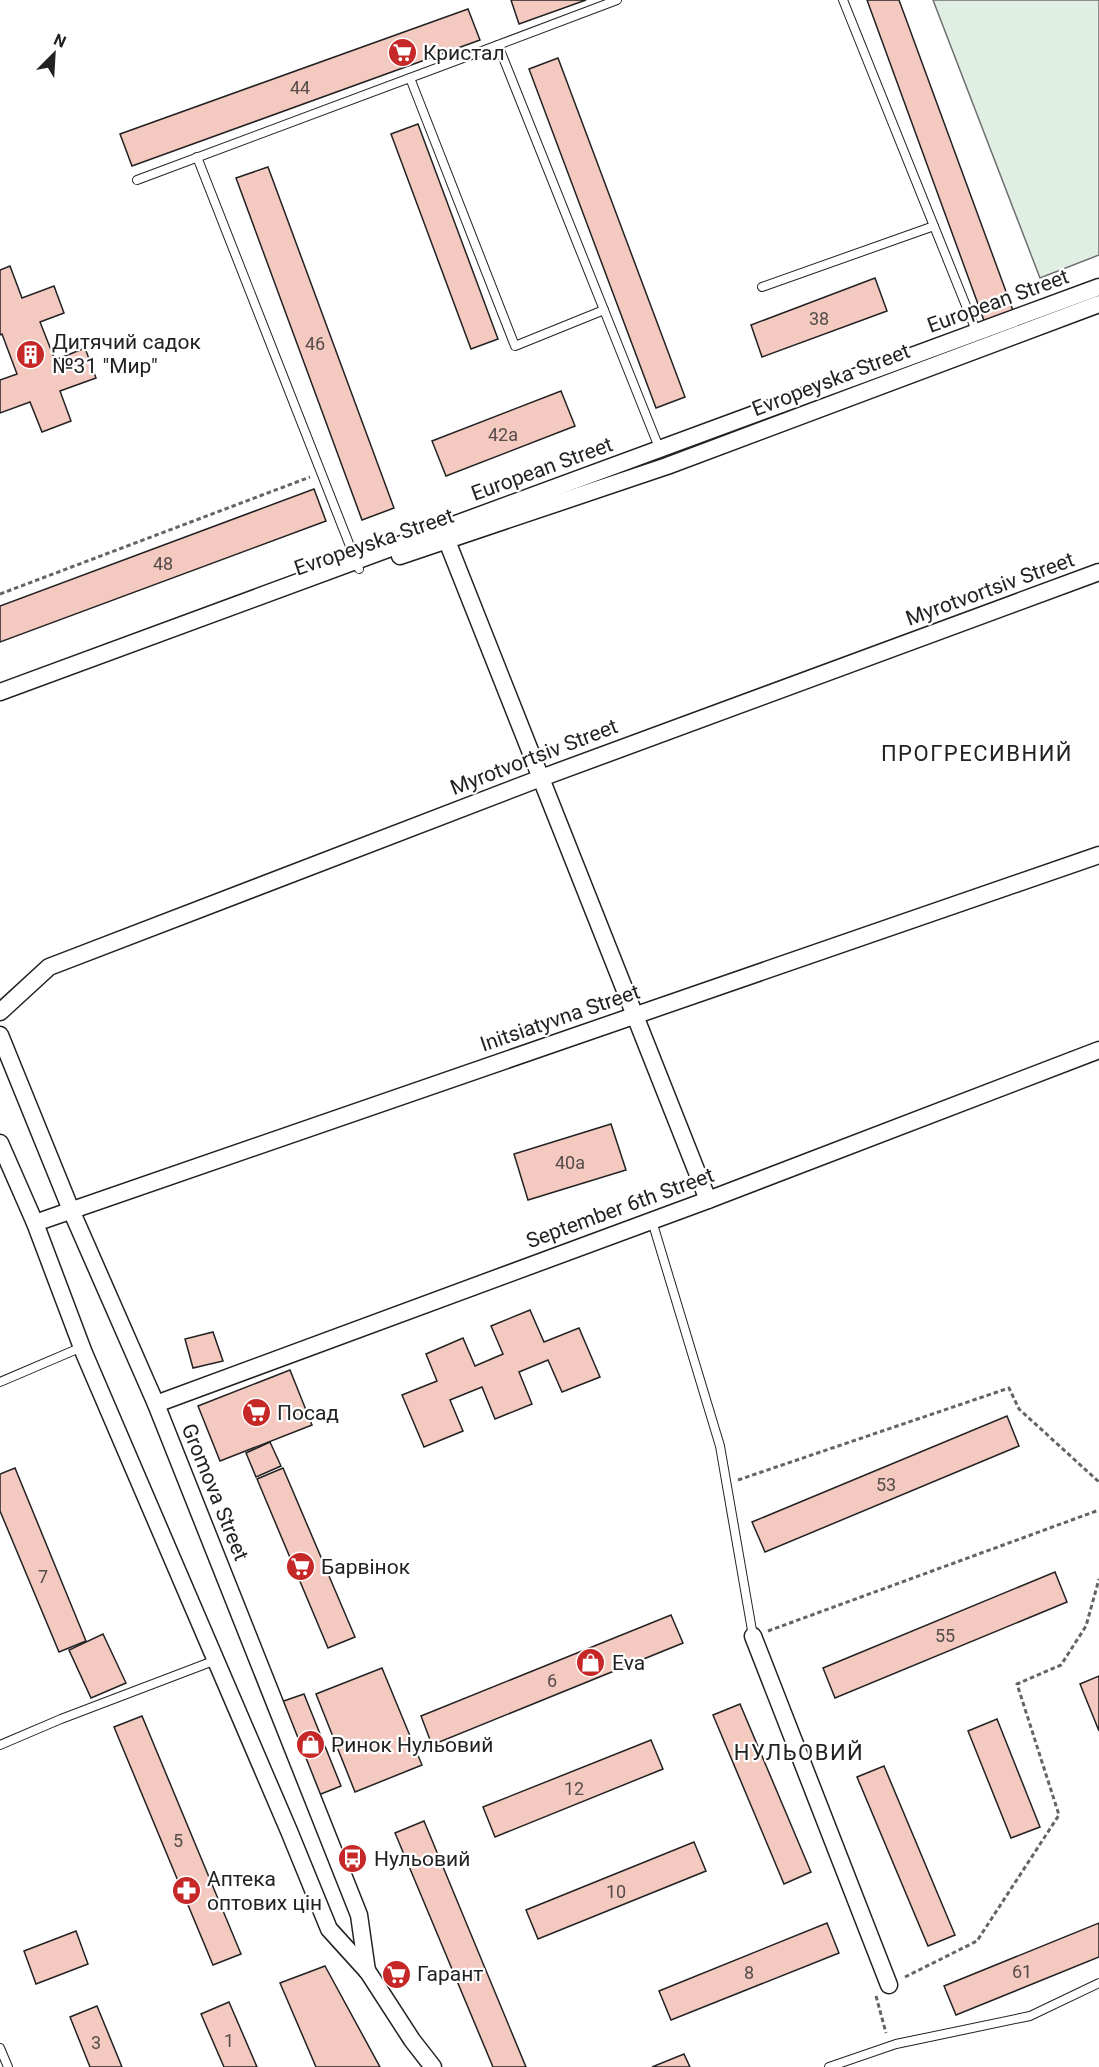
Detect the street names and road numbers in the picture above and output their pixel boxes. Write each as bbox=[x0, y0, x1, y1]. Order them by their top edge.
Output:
street label: European Street bbox=[924, 264, 1072, 338]
street label: Evropeyska Street bbox=[749, 339, 913, 421]
street label: European Street bbox=[468, 432, 616, 506]
street label: Evropeyska Street bbox=[291, 503, 457, 581]
street label: Myrotvortsiv Street bbox=[903, 547, 1078, 631]
street label: Myrotvortsiv Street bbox=[447, 714, 621, 800]
street label: Initsiatyvna Street bbox=[477, 979, 643, 1057]
street label: September 6th Street bbox=[523, 1163, 717, 1253]
street label: Gromova Street bbox=[177, 1420, 253, 1564]

